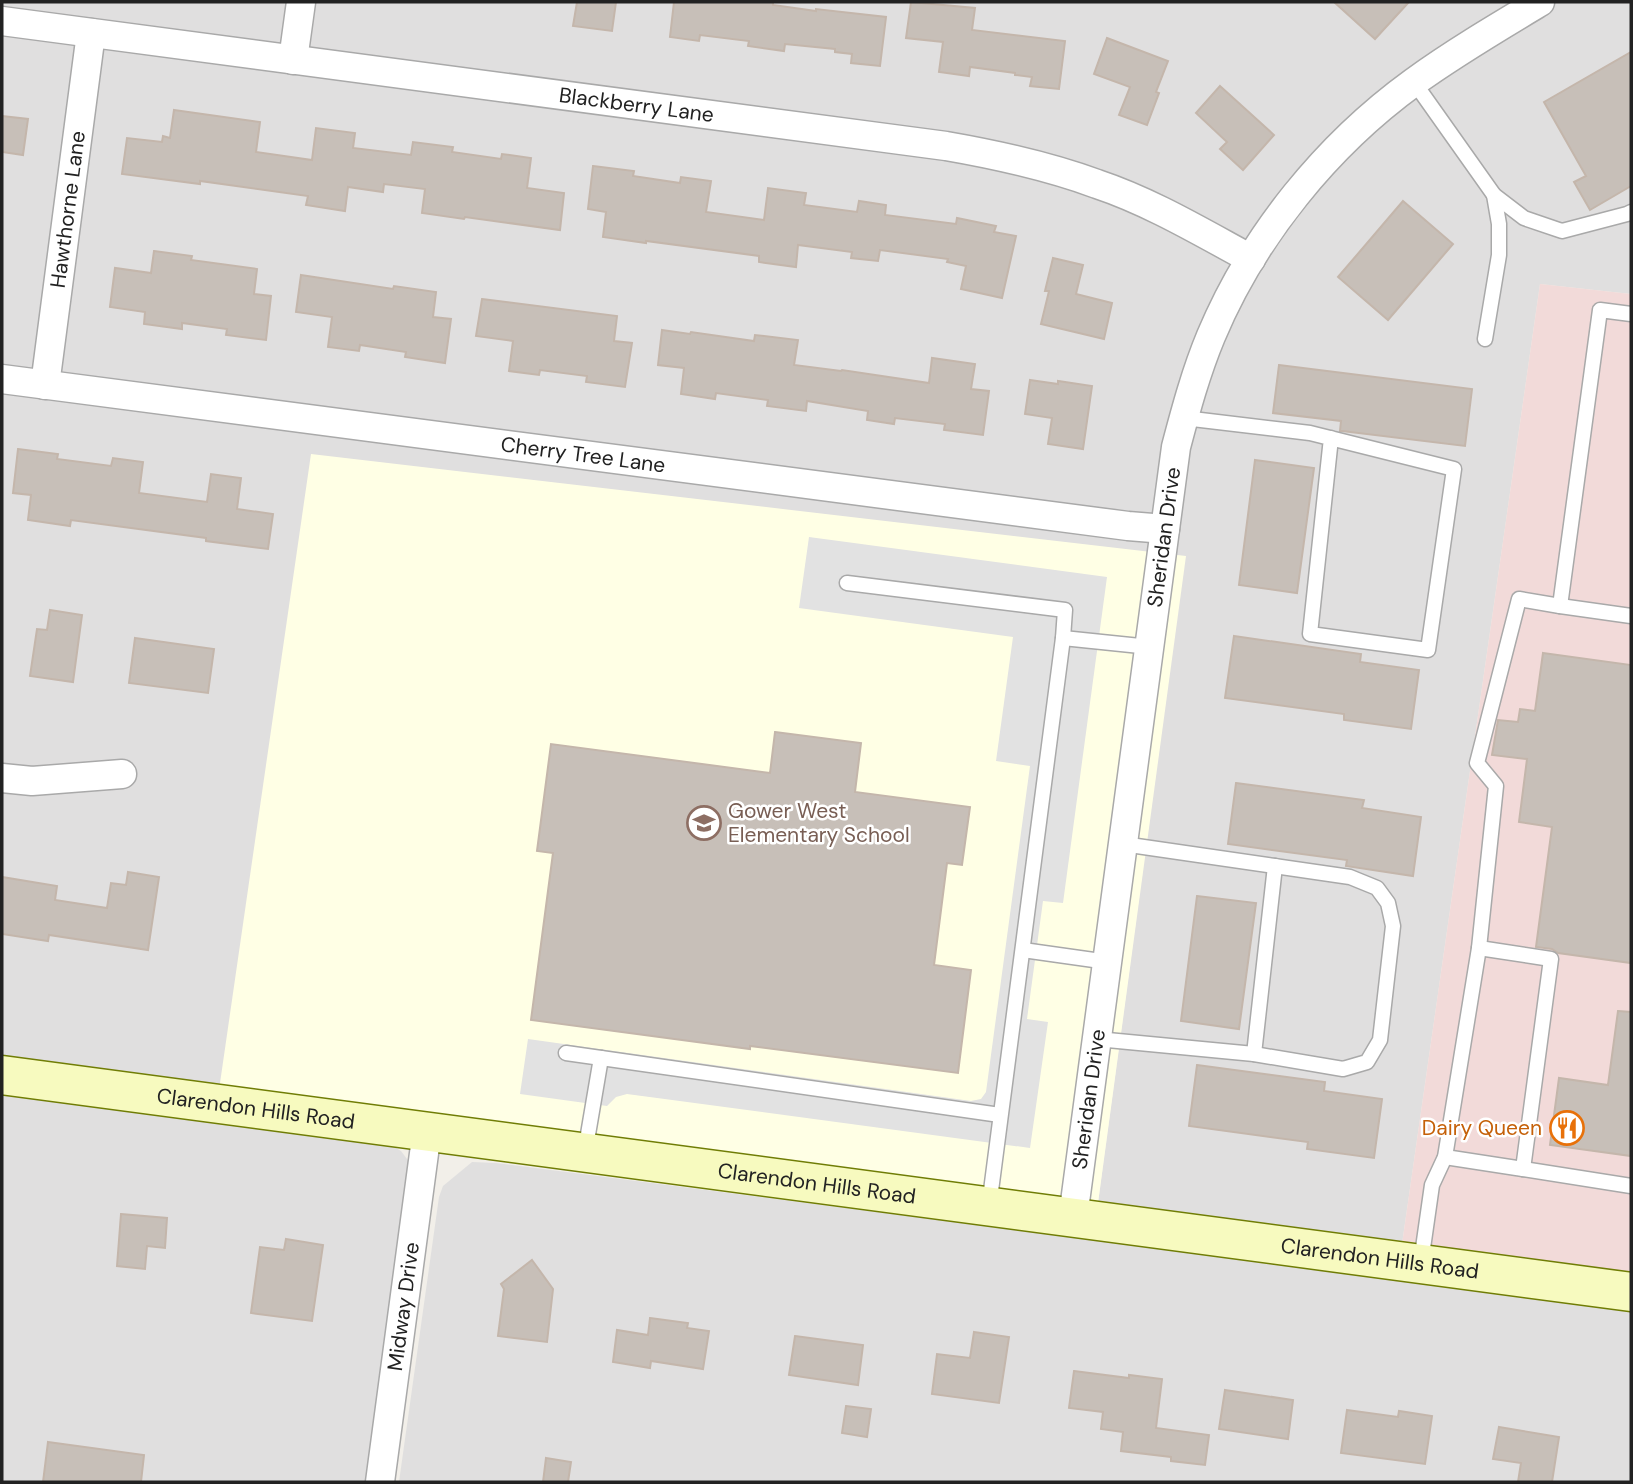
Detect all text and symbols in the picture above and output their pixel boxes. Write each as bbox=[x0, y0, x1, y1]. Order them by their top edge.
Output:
street label: Blackberry Lane bbox=[557, 81, 716, 129]
street label: Hawthorne Lane bbox=[44, 129, 92, 290]
street label: Cherry Tree Lane bbox=[499, 430, 667, 479]
street label: Sheridan Drive bbox=[1141, 465, 1187, 609]
place label: Gower West Elementary School bbox=[728, 797, 910, 849]
school or university icon: Gower West Elementary School bbox=[685, 804, 723, 842]
street label: Sheridan Drive bbox=[1066, 1027, 1112, 1171]
street label: Clarendon Hills Road bbox=[155, 1082, 357, 1136]
restaurant icon: Dairy Queen bbox=[1548, 1109, 1586, 1147]
place label: Dairy Queen bbox=[1422, 1114, 1542, 1142]
street label: Clarendon Hills Road bbox=[716, 1156, 918, 1211]
street label: Clarendon Hills Road bbox=[1279, 1231, 1481, 1286]
street label: Midway Drive bbox=[381, 1240, 426, 1373]

